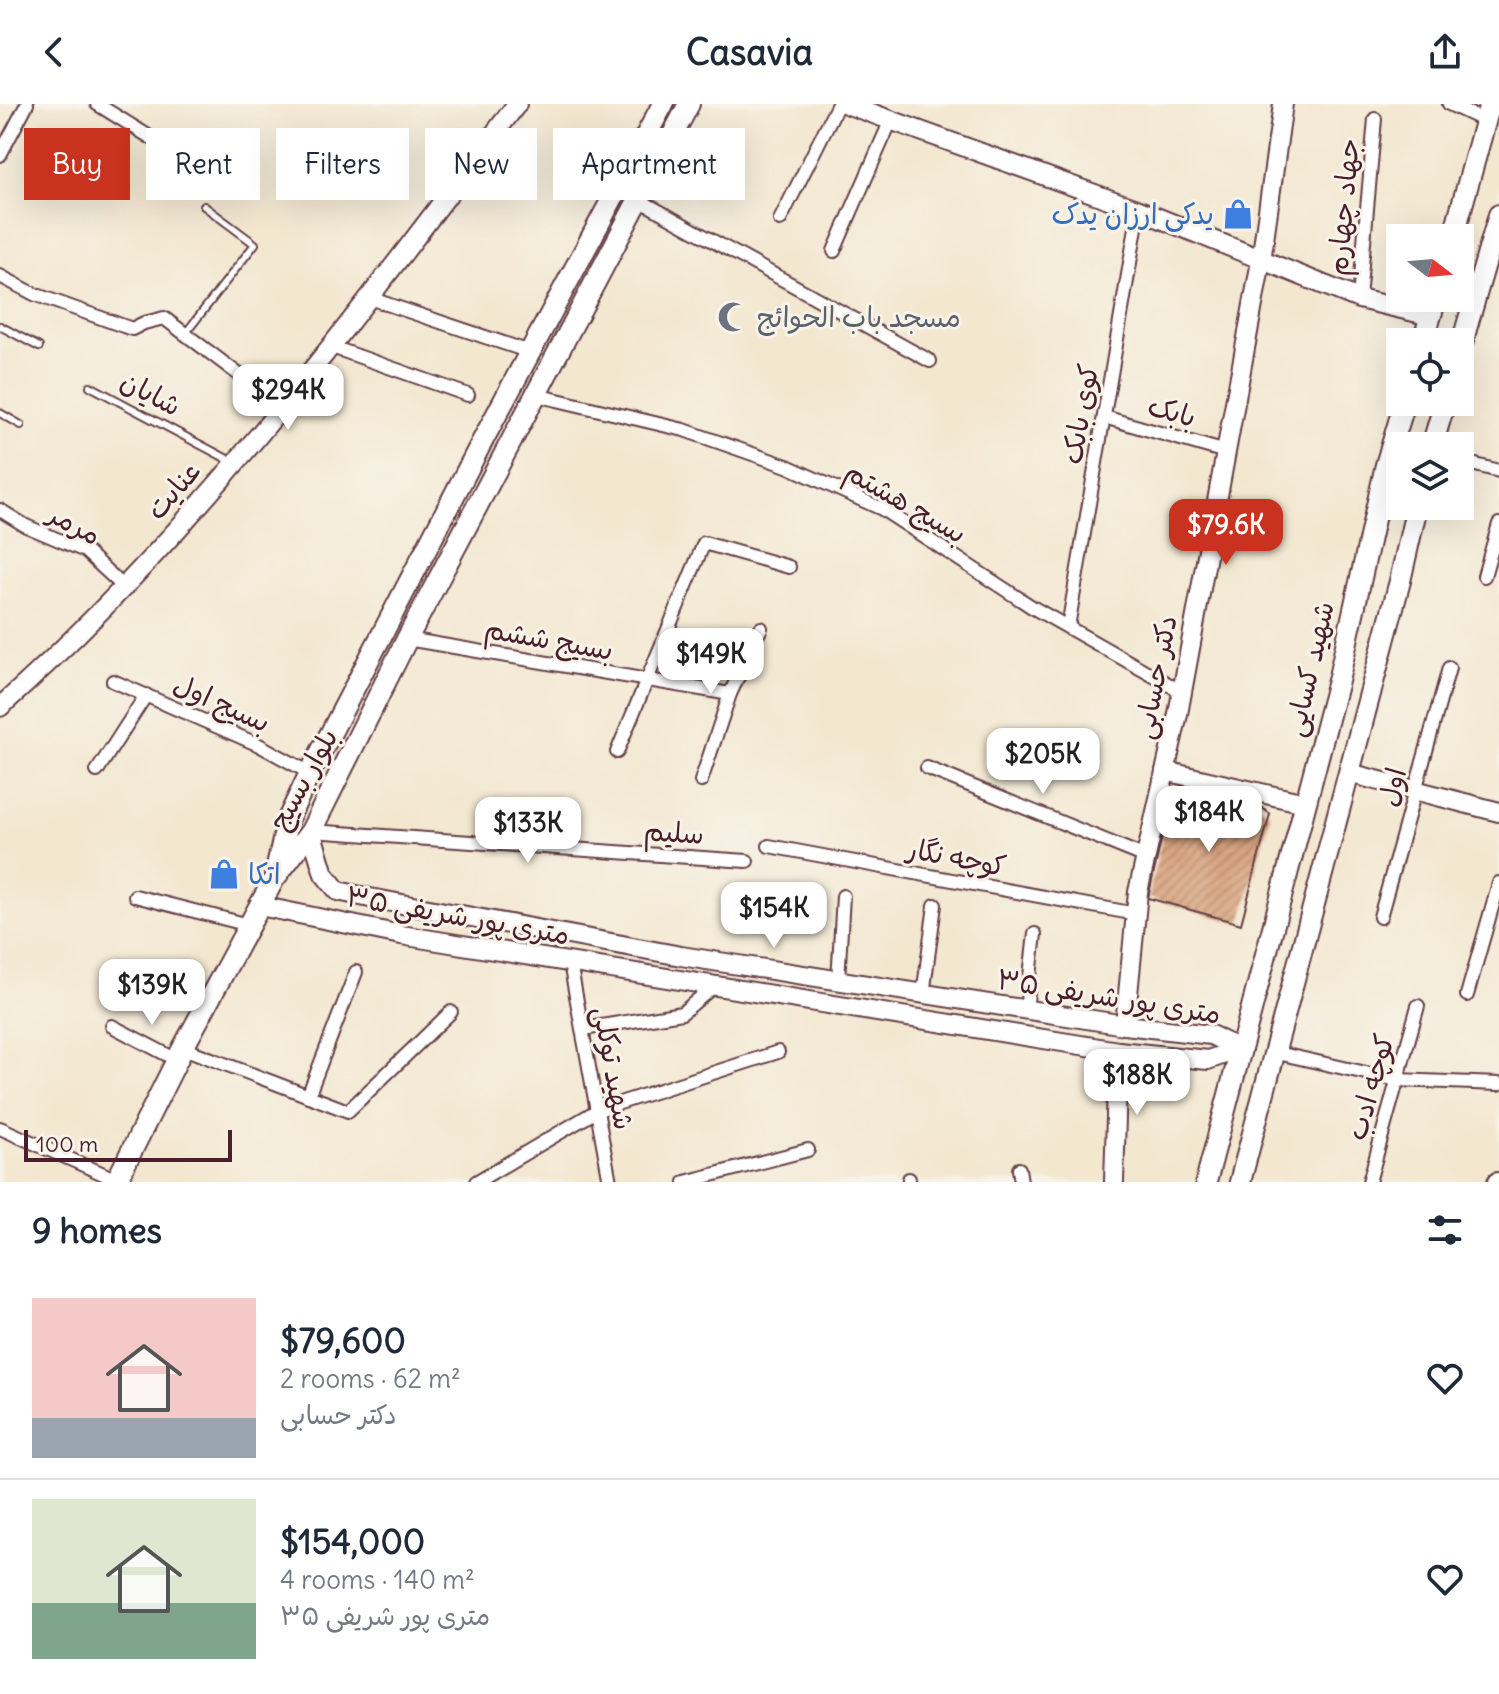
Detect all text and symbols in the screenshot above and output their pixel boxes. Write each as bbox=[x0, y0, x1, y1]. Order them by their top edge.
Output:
icon: back bbox=[32, 30, 76, 74]
text: Casavia bbox=[686, 30, 813, 75]
icon: share bbox=[1423, 30, 1467, 74]
chip: Buy bbox=[24, 128, 130, 200]
chip: Rent bbox=[146, 128, 260, 200]
chip: Filters bbox=[276, 128, 409, 200]
chip: New bbox=[425, 128, 537, 200]
chip: Apartment bbox=[553, 128, 745, 200]
street label: جهاد چهارم bbox=[1319, 137, 1371, 278]
place label: یدکی ارزان یدک bbox=[1051, 196, 1214, 232]
shop icon: یدکی ارزان یدک bbox=[1221, 197, 1255, 231]
north arrow bbox=[1386, 224, 1474, 312]
map controls bbox=[1386, 224, 1474, 520]
place label: مسجد باب الحوائج bbox=[757, 299, 961, 336]
mosque icon: مسجد باب الحوائج bbox=[716, 300, 750, 334]
button: locate bbox=[1386, 328, 1474, 416]
street label: کوی بابک bbox=[1053, 361, 1107, 467]
street label: شایان bbox=[115, 362, 187, 424]
pin: $294K bbox=[232, 364, 344, 432]
text: $294K bbox=[251, 373, 325, 406]
street label: بابک bbox=[1144, 387, 1200, 435]
button: layers bbox=[1386, 432, 1474, 520]
street label: عنایت bbox=[138, 453, 208, 527]
street label: بسیج هشتم bbox=[837, 453, 973, 555]
street label: مرمر bbox=[41, 494, 108, 553]
pin: $79.6K bbox=[1161, 499, 1291, 567]
text: $79.6K bbox=[1187, 508, 1265, 541]
street label: شهید کسایی bbox=[1276, 598, 1342, 740]
street label: بسیج ششم bbox=[481, 610, 616, 672]
street label: دکتر حسابی bbox=[1125, 612, 1185, 742]
pin: $149K bbox=[655, 628, 767, 696]
text: $149K bbox=[676, 637, 746, 670]
street label: بسیج اول bbox=[168, 666, 276, 741]
street label: بلوار بسیج bbox=[260, 722, 347, 837]
pin: $205K bbox=[987, 728, 1099, 796]
text: $205K bbox=[1005, 737, 1081, 770]
street label: اول bbox=[1370, 764, 1414, 810]
pin: $184K bbox=[1153, 786, 1265, 854]
text: $184K bbox=[1174, 795, 1244, 828]
pin: $133K bbox=[472, 797, 584, 865]
text: $133K bbox=[493, 806, 563, 839]
street label: سلیم bbox=[642, 812, 705, 856]
street label: کوچه نگار bbox=[903, 829, 1009, 884]
place label: اتکا bbox=[248, 856, 281, 892]
shop icon: اتکا bbox=[207, 857, 241, 891]
street label: ۳۵ متری پور شریفی bbox=[343, 878, 573, 953]
pin: $154K bbox=[718, 882, 830, 950]
text: $154K bbox=[739, 891, 809, 924]
pin: $139K bbox=[96, 959, 208, 1027]
street label: ۳۵ متری پور شریفی bbox=[994, 961, 1224, 1032]
text: $139K bbox=[117, 968, 187, 1001]
street label: شهید توکلی bbox=[585, 1004, 643, 1132]
street label: کوچه ادب bbox=[1338, 1030, 1402, 1144]
pin: $188K bbox=[1081, 1049, 1193, 1117]
text: $188K bbox=[1102, 1058, 1172, 1091]
scale bar bbox=[24, 1126, 232, 1162]
text: 100 m bbox=[36, 1130, 98, 1158]
icon: filters bbox=[1423, 1208, 1467, 1252]
text: 9 homes bbox=[32, 1209, 162, 1252]
text: $79,600 bbox=[280, 1319, 406, 1362]
icon: home bbox=[96, 1330, 192, 1426]
icon: heart bbox=[1423, 1356, 1467, 1400]
text: 2 rooms · 62 m² bbox=[280, 1362, 461, 1395]
text: دکتر حسابی bbox=[280, 1398, 396, 1431]
text: $154,000 bbox=[280, 1520, 425, 1563]
icon: home bbox=[96, 1531, 192, 1627]
icon: heart bbox=[1423, 1557, 1467, 1601]
text: 4 rooms · 140 m² bbox=[280, 1563, 475, 1596]
text: ۳۵ متری پور شریفی bbox=[280, 1599, 490, 1632]

